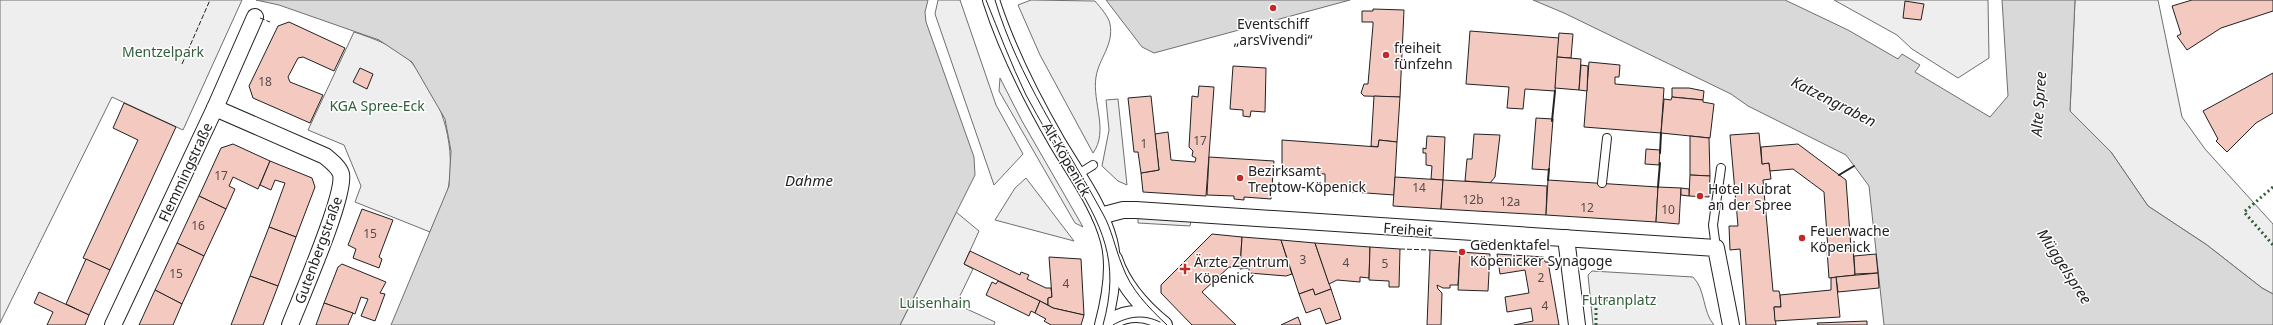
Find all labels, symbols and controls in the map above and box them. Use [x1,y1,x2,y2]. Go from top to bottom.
marker: Eventschiff „arsVivendi“ [1268,3,1278,13]
place label: Eventschiff „arsVivendi“ [1233,14,1313,49]
place label: freiheit fünfzehn [1394,38,1453,73]
park label: Mentzelpark [122,42,205,61]
marker: freiheit fünfzehn [1381,50,1391,60]
water label: Alte Spree [2026,70,2050,138]
water label: Katzengraben [1788,71,1880,131]
house number: 18 [258,73,272,90]
park label: KGA Spree-Eck [329,96,425,115]
street label: Flemmingstraße [154,119,216,225]
street label: Alt-Köpenick [1038,119,1096,200]
house number: 17 [1193,132,1207,149]
house number: 1 [1141,135,1147,152]
place label: Bezirksamt Treptow-Köpenick [1248,161,1366,196]
house number: 17 [214,167,228,184]
water label: Dahme [785,170,833,190]
marker: Bezirksamt Treptow-Köpenick [1235,173,1245,183]
house number: 14 [1412,179,1426,196]
place label: Hotel Kubrat an der Spree [1708,179,1792,214]
house number: 12b [1462,191,1484,208]
marker: Hotel Kubrat an der Spree [1695,191,1705,201]
house number: 12a [1500,193,1520,210]
street label: Gutenbergstraße [290,194,346,306]
house number: 12 [1580,199,1594,216]
house number: 10 [1661,201,1675,218]
house number: 16 [191,217,205,234]
street label: Freiheit [1383,218,1433,240]
place label: Feuerwache Köpenick [1810,221,1890,256]
house number: 15 [363,225,377,242]
water label: Müggelspree [2033,225,2097,308]
marker: Feuerwache Köpenick [1797,233,1807,243]
place label: Gedenktafel Köpenicker Synagoge [1470,235,1612,270]
marker: Gedenktafel Köpenicker Synagoge [1457,247,1467,257]
house number: 3 [1300,251,1307,268]
place label: Ärzte Zentrum Köpenick [1194,252,1289,287]
house number: 4 [1343,254,1350,271]
house number: 5 [1382,255,1389,272]
marker: Ärzte Zentrum Köpenick [1179,263,1191,275]
house number: 15 [169,265,183,282]
house number: 2 [1538,269,1545,286]
house number: 4 [1063,275,1070,292]
park label: Futranplatz [1582,290,1657,309]
park label: Luisenhain [899,293,971,312]
house number: 4 [1542,297,1549,314]

